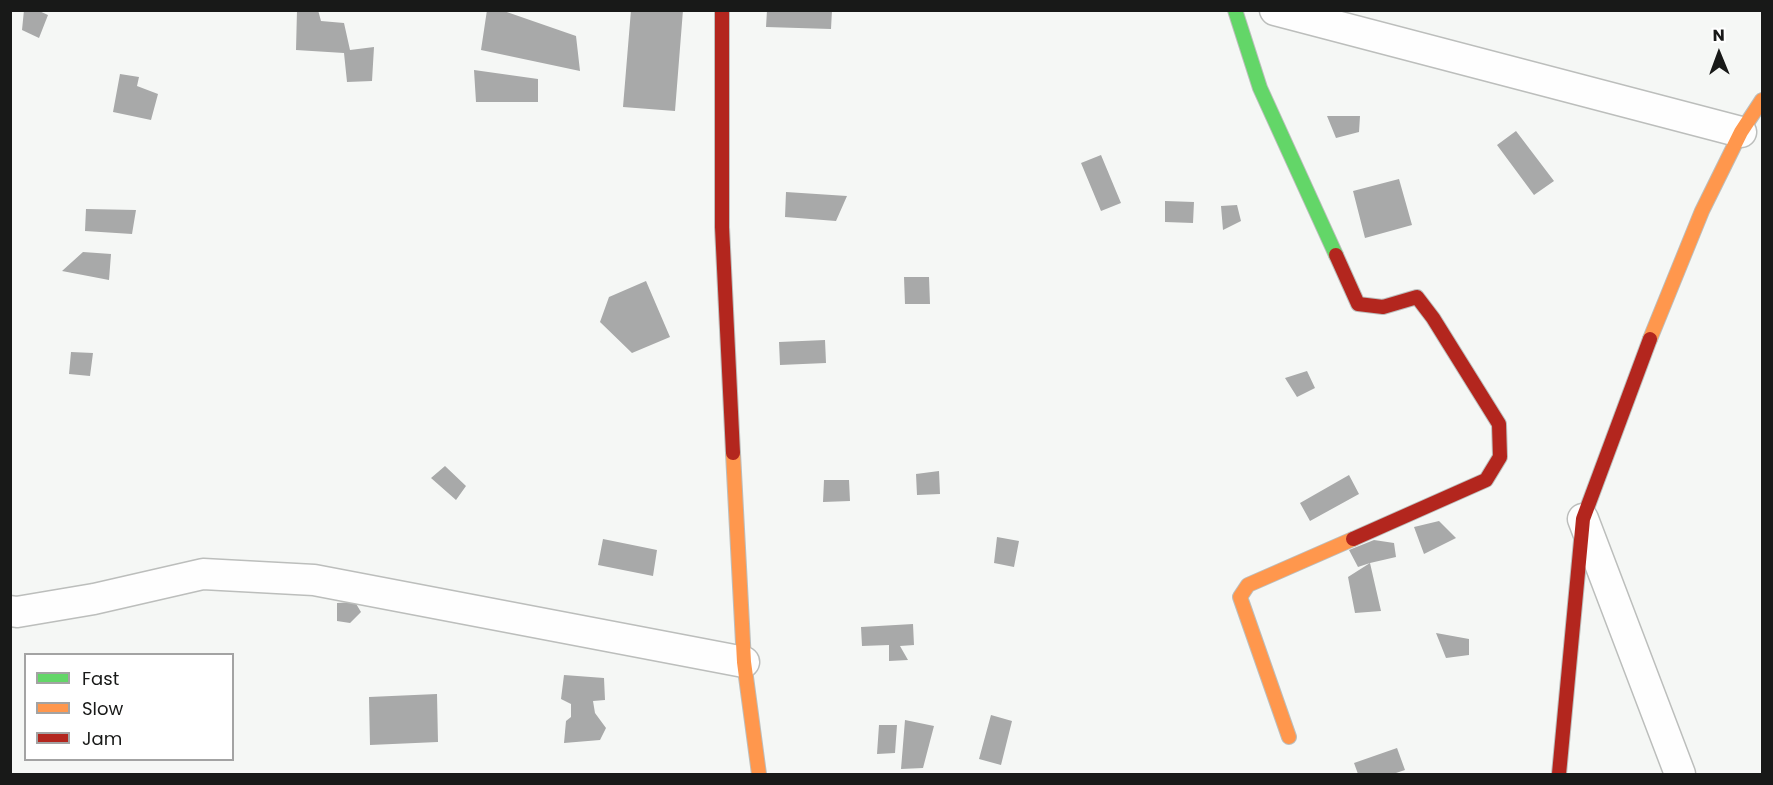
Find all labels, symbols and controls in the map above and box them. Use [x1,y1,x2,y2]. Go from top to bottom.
north arrow [1689,24,1749,84]
text: N [1712,24,1725,47]
legend [24,653,234,761]
text: Fast [82,666,119,691]
text: Slow [82,696,123,721]
text: Jam [82,726,122,751]

